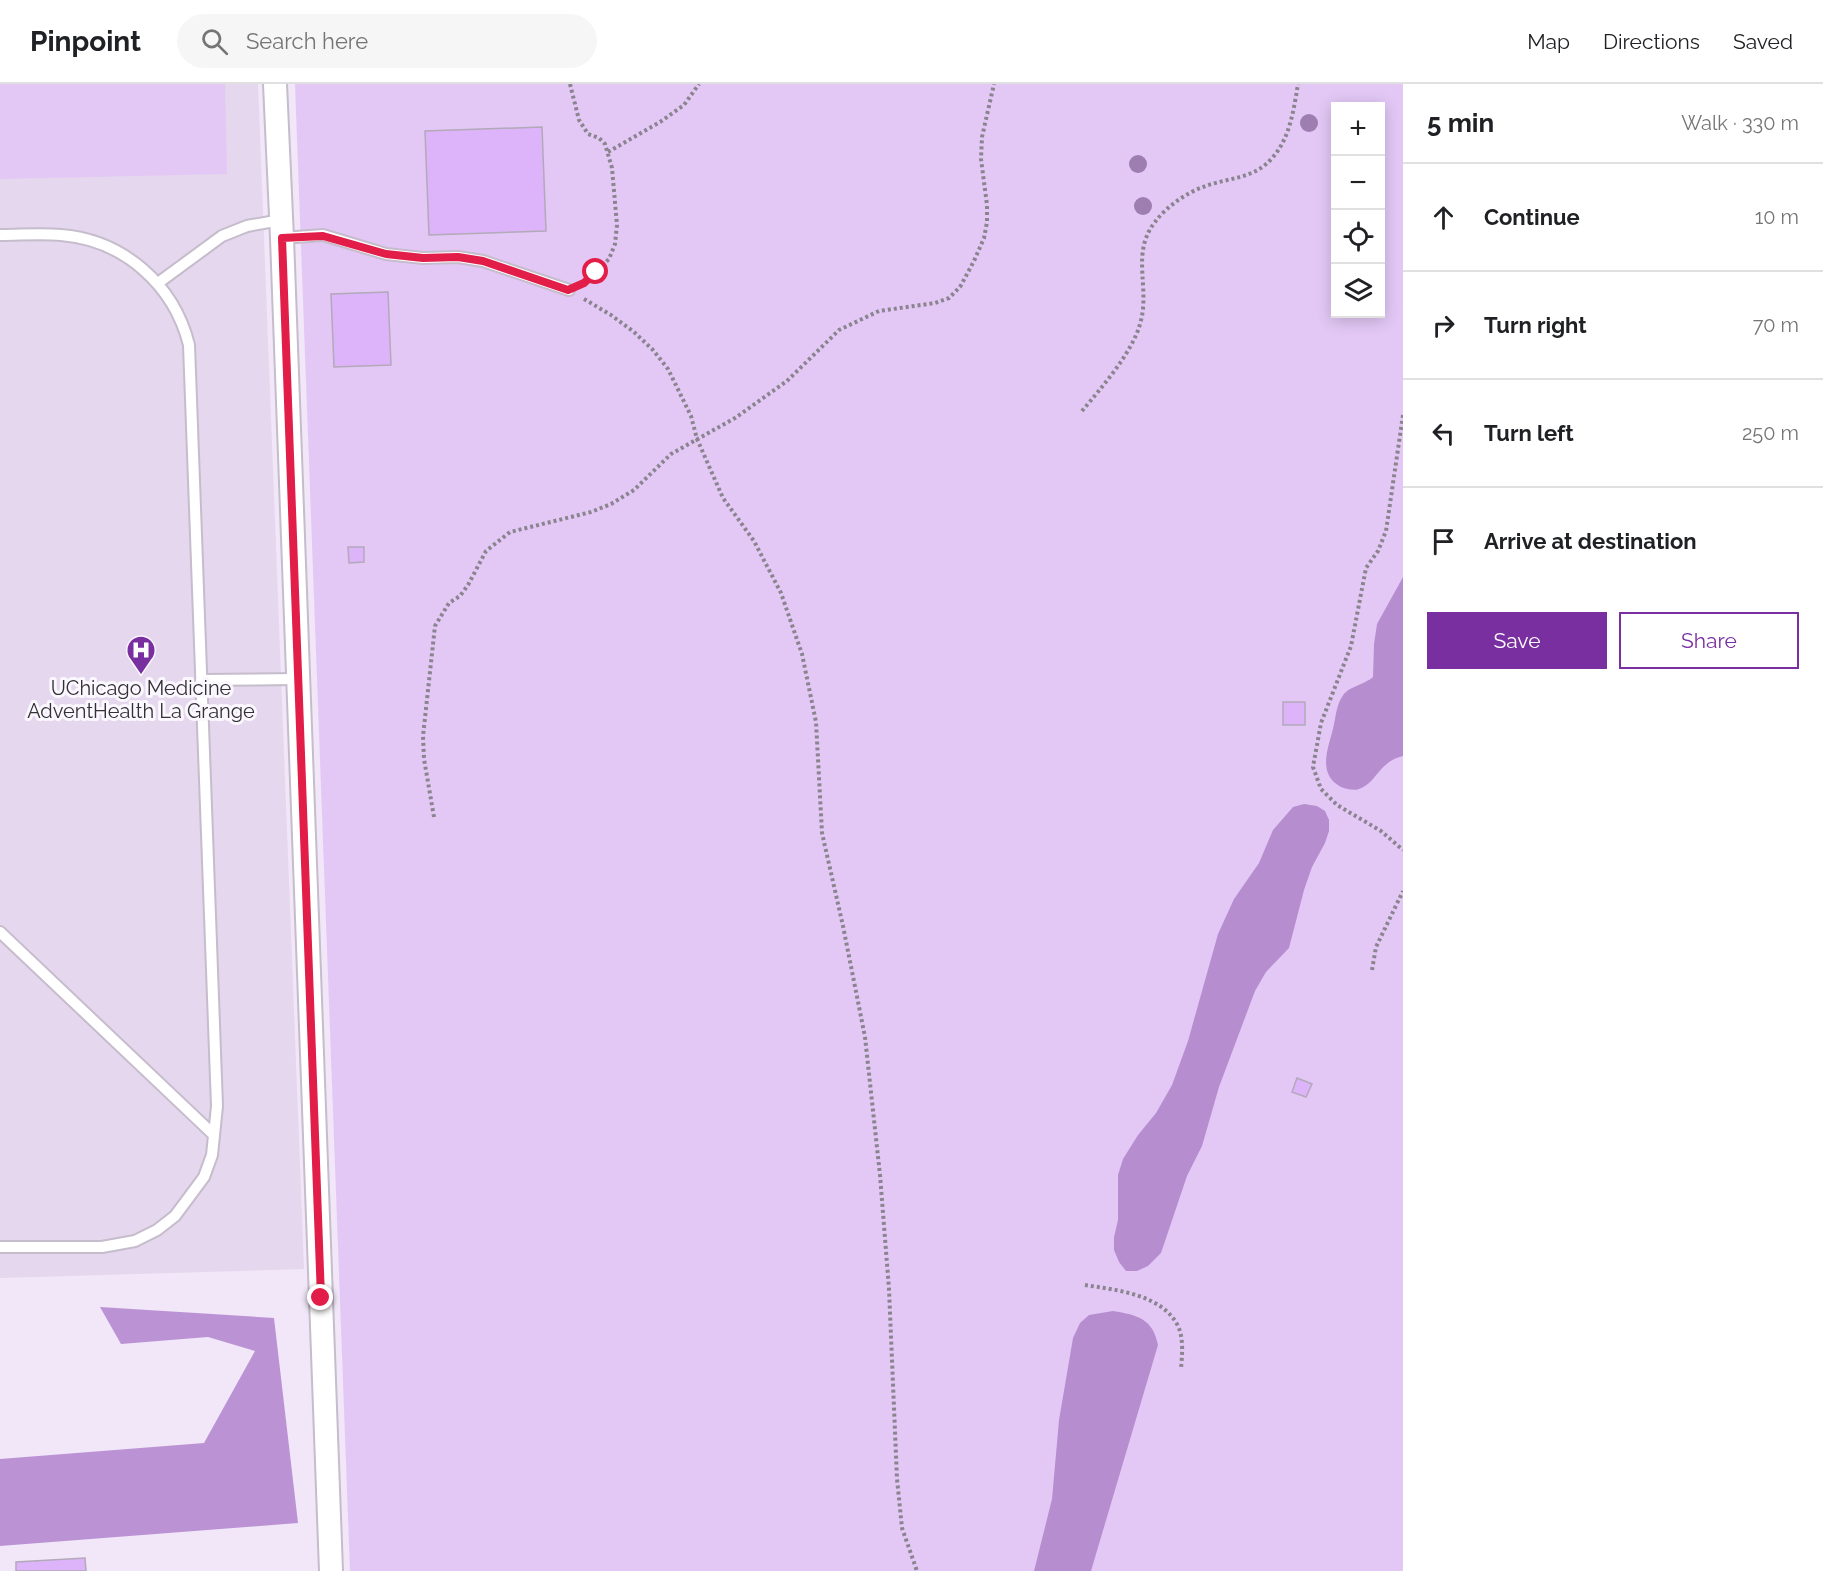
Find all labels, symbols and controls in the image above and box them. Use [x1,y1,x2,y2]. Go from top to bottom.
search box [177,14,597,68]
text: Pinpoint [30,25,141,58]
icon: search [198,25,231,58]
text: Search here [246,28,368,54]
text: Map [1527,29,1570,54]
text: Directions [1603,29,1700,54]
text: Saved [1733,29,1793,54]
map controls [1331,102,1385,318]
button: + [1331,102,1385,156]
text: 5 min [1427,108,1494,138]
text: Walk · 330 m [1681,111,1799,135]
button: − [1331,156,1385,210]
icon: ahead [1427,201,1460,234]
text: Continue [1484,204,1580,230]
text: 10 m [1755,205,1799,229]
button: locate [1331,210,1385,264]
route start [582,258,608,284]
button: layers [1331,264,1385,318]
icon: right [1427,309,1460,342]
text: Turn right [1484,312,1587,338]
text: 70 m [1753,313,1799,337]
icon: left [1427,417,1460,450]
text: Turn left [1484,420,1574,446]
text: 250 m [1742,421,1799,445]
icon: arrive [1427,525,1460,558]
text: Arrive at destination [1484,528,1697,554]
button: Save [1427,612,1607,669]
button: Share [1619,612,1799,669]
hospital icon: UChicago Medicine AdventHealth La Grange [125,634,157,676]
place label: UChicago Medicine AdventHealth La Grange [27,676,255,723]
route end [307,1284,333,1310]

